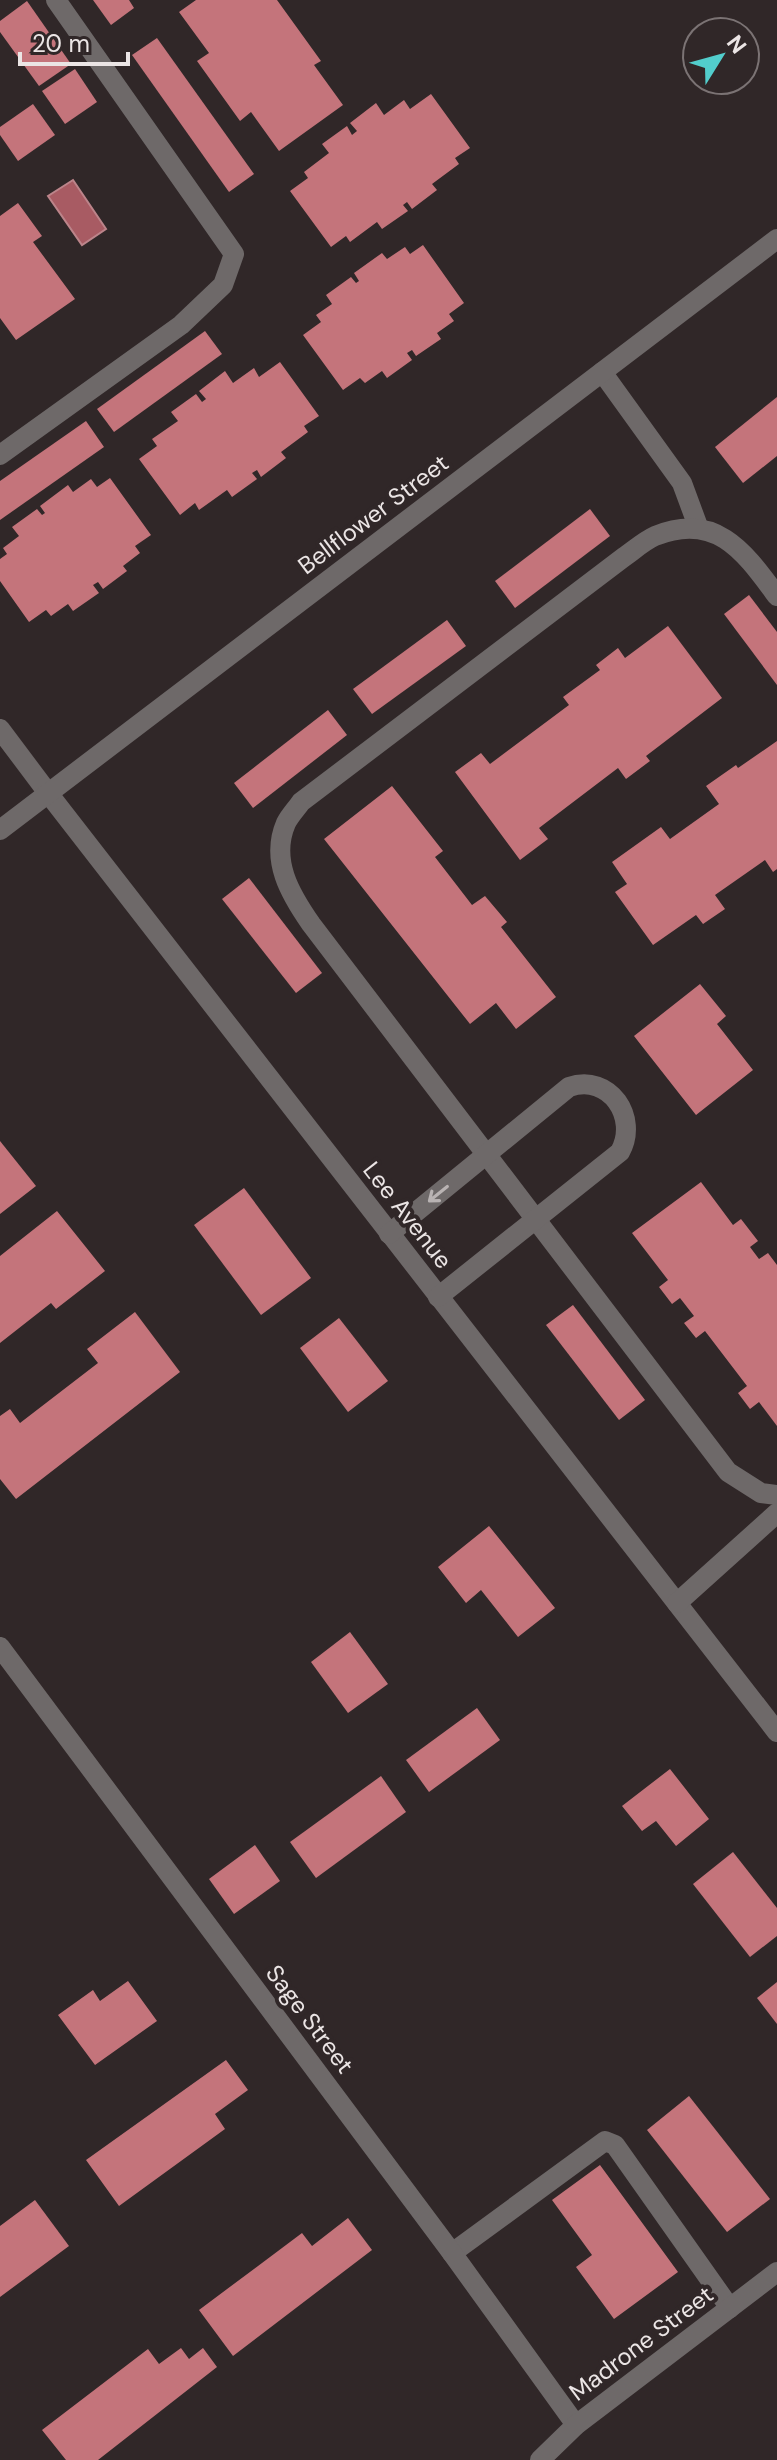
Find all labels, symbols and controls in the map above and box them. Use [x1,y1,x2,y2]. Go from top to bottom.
scale bar [20,16,128,66]
north arrow [681,16,761,96]
text: 20 m [32,28,90,59]
text: N [720,29,753,59]
street label: Bellflower Street [291,447,455,581]
street label: Lee Avenue [357,1155,459,1275]
one-way arrow [428,1185,449,1203]
street label: Sage Street [259,1959,361,2079]
street label: Madrone Street [563,2279,719,2407]

